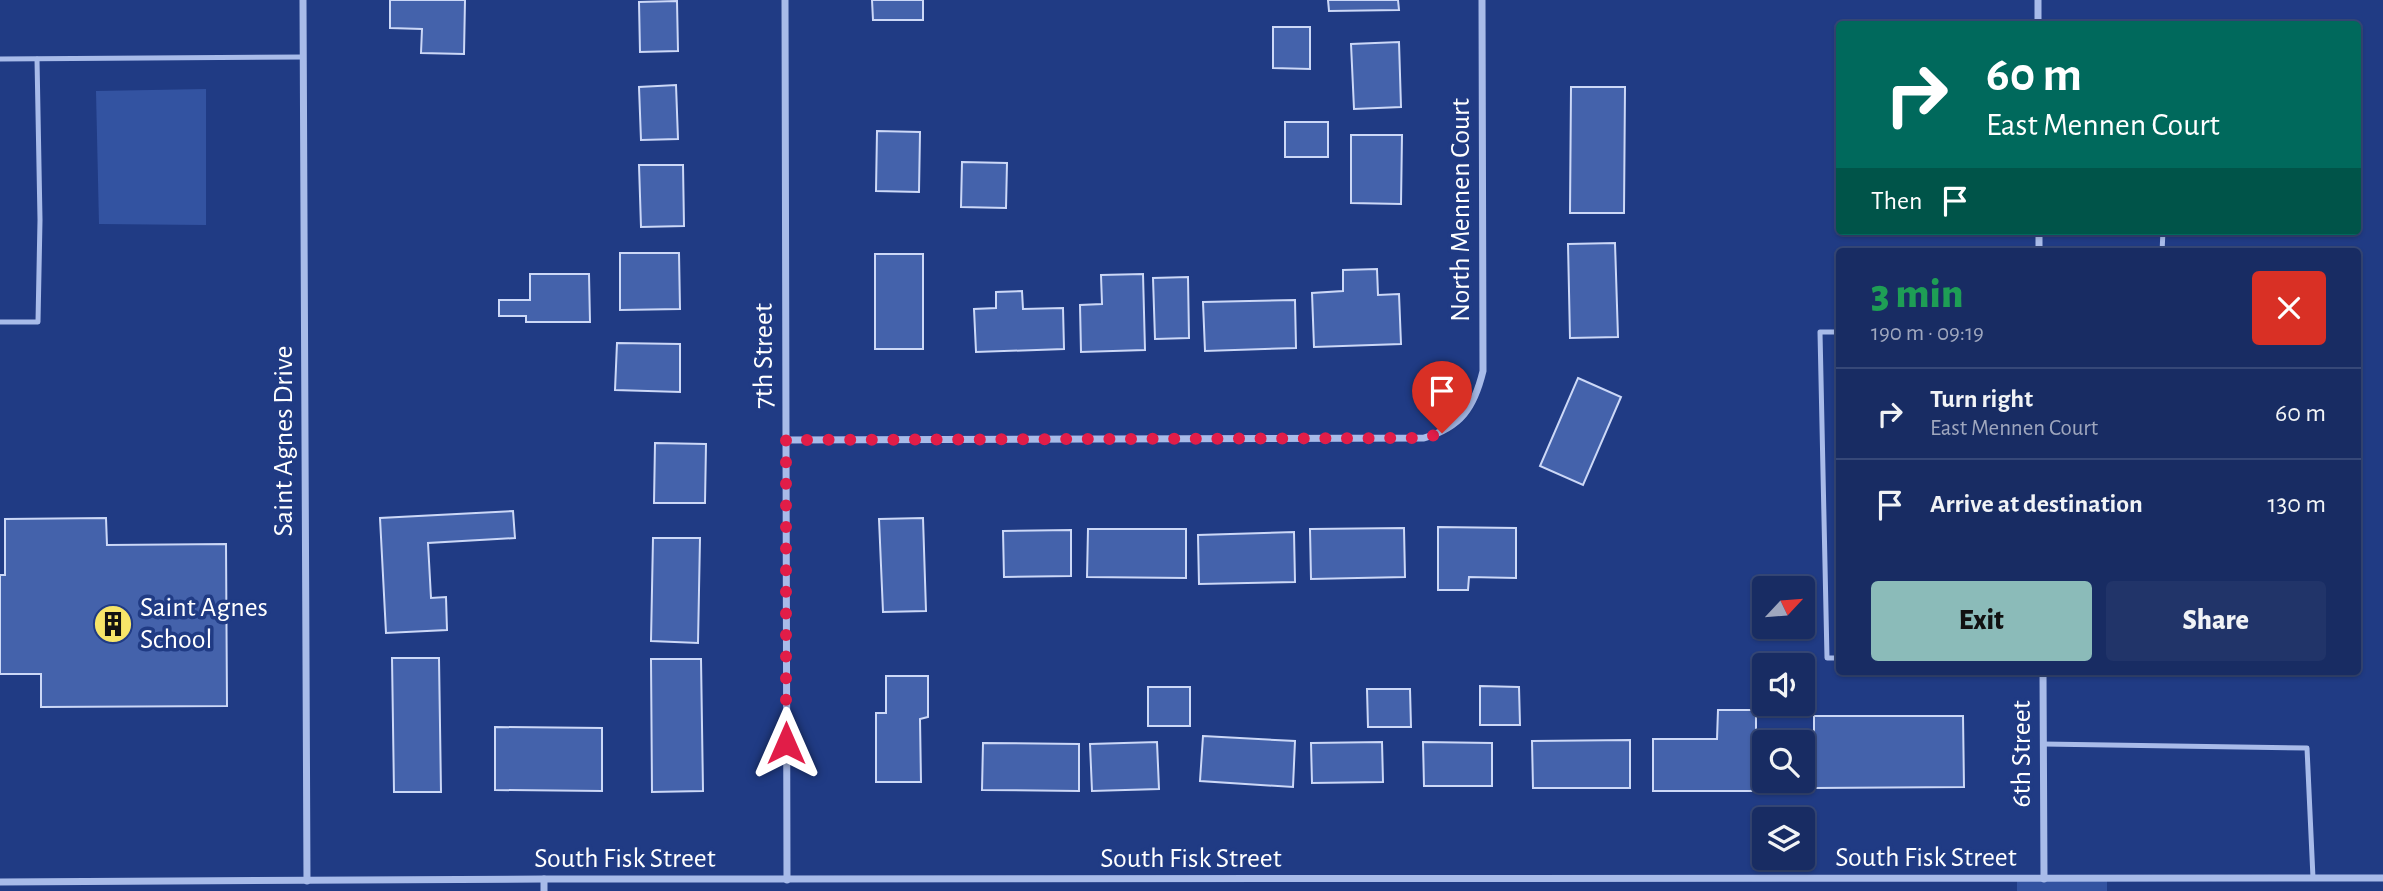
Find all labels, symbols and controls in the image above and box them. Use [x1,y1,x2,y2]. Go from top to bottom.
icon: right [1871,49,1962,140]
text: 60 m [1986,51,2082,100]
street label: North Mennen Court [1447,98,1475,322]
text: East Mennen Court [1986,109,2220,141]
icon: arrive [1936,182,1974,220]
text: Then [1871,188,1922,214]
button: close [2252,271,2326,345]
text: 3 min [1871,273,1963,315]
street label: 7th Street [750,303,778,409]
text: 190 m · 09:19 [1871,322,1984,345]
street label: Saint Agnes Drive [270,346,298,536]
pin [1412,361,1472,433]
icon: arrive [1423,372,1461,410]
text: Turn right [1930,386,2033,412]
icon: right [1871,395,1909,433]
text: 60 m [2275,400,2326,426]
text: East Mennen Court [1930,417,2098,440]
icon: arrive [1871,486,1909,524]
text: Arrive at destination [1930,491,2143,517]
text: 130 m [2268,491,2326,517]
north arrow [1752,576,1815,639]
map controls [1752,576,1815,870]
button: Exit [1871,581,2092,661]
button: Share [2106,581,2326,661]
place label: Saint Agnes School [140,594,268,654]
building icon: Saint Agnes School [92,603,134,645]
button: sound [1752,653,1815,716]
street label: 6th Street [2008,700,2036,808]
position arrow [749,706,823,780]
button: search [1752,730,1815,793]
button: layers [1752,807,1815,870]
street label: South Fisk Street [1835,844,2017,872]
street label: South Fisk Street [534,845,716,873]
street label: South Fisk Street [1100,845,1282,873]

